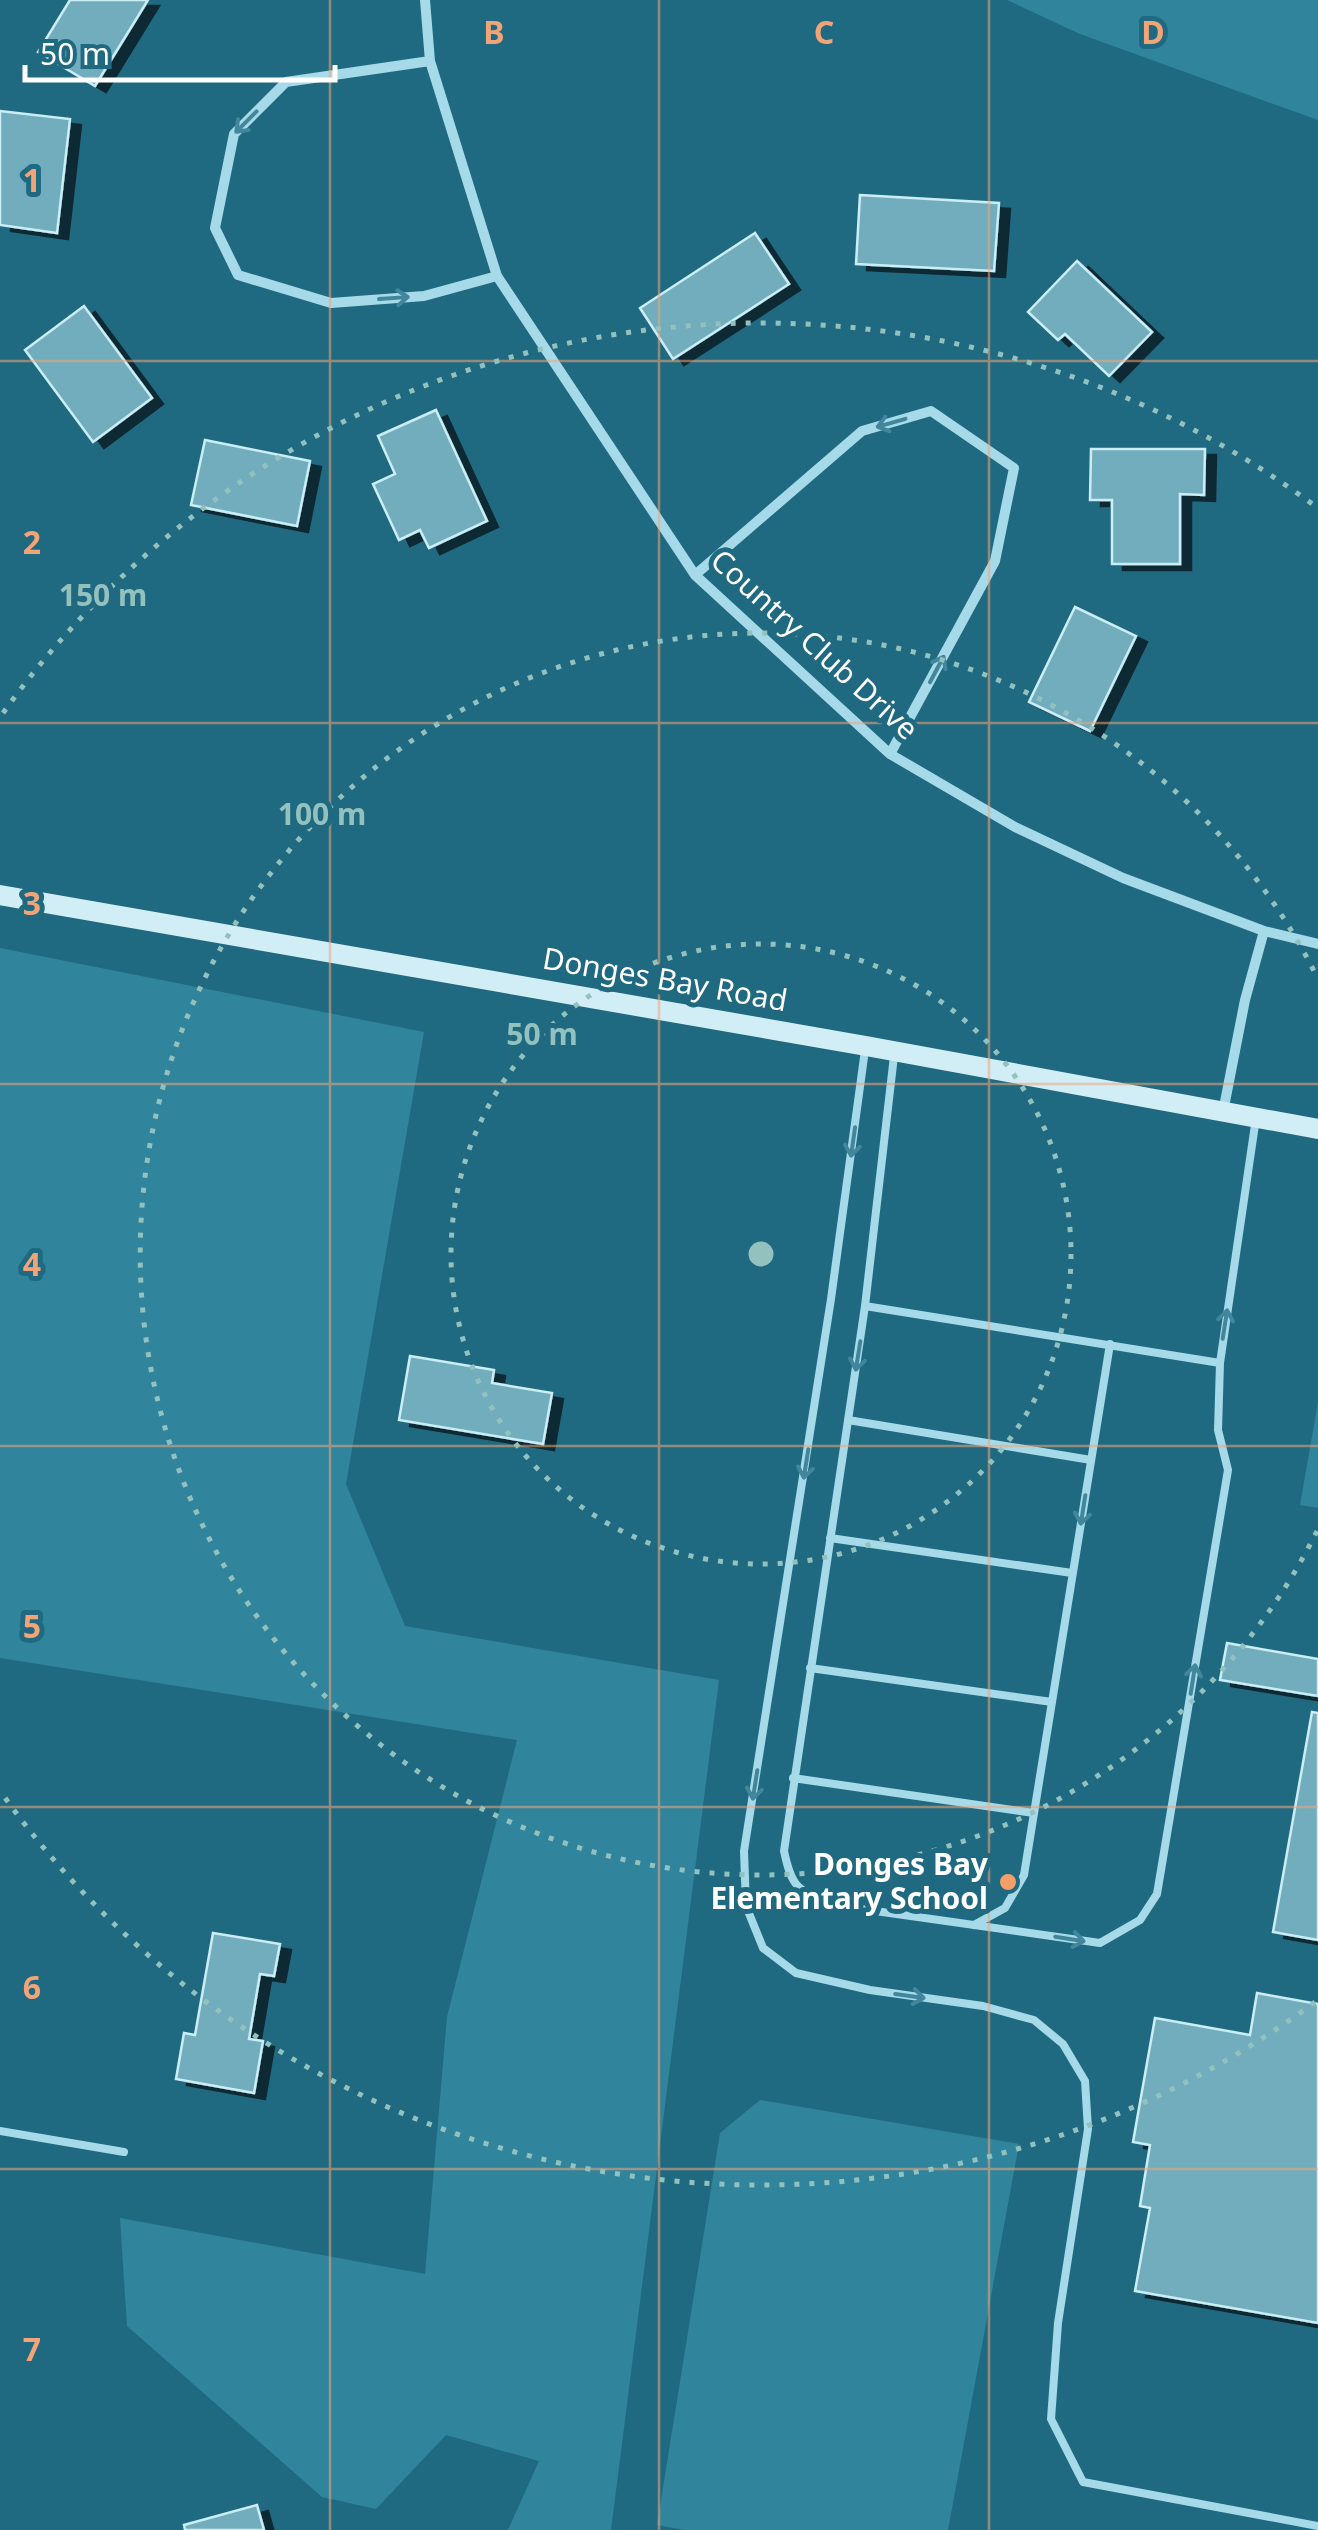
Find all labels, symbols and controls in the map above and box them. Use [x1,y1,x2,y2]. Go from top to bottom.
text: B [483,10,505,53]
text: C [814,10,834,53]
text: D [1141,10,1165,53]
scale bar [25,20,335,82]
text: 50 m [40,33,110,74]
one-way arrow [234,110,258,134]
text: 1 [23,158,41,201]
one-way arrow [377,288,410,307]
one-way arrow [876,414,907,433]
text: 2 [23,520,41,563]
street label: Country Club Drive [702,540,928,748]
text: 150 m [59,574,147,615]
one-way arrow [928,654,947,684]
text: 100 m [278,793,366,834]
text: 3 [23,881,41,924]
street label: Donges Bay Road [540,937,791,1020]
text: 50 m [506,1013,578,1054]
one-way arrow [843,1126,861,1158]
centre of rings [743,1236,779,1272]
text: 4 [23,1242,41,1285]
one-way arrow [1217,1308,1235,1341]
one-way arrow [848,1340,866,1372]
one-way arrow [796,1447,814,1480]
one-way arrow [1073,1493,1091,1525]
text: 5 [23,1604,41,1647]
one-way arrow [1184,1664,1203,1696]
one-way arrow [745,1768,764,1801]
place label: Donges Bay Elementary School [710,1843,989,1918]
marker: Donges Bay Elementary School [997,1871,1019,1893]
one-way arrow [1054,1930,1086,1948]
text: 6 [23,1965,41,2008]
one-way arrow [894,1987,926,2005]
text: 7 [23,2327,41,2370]

